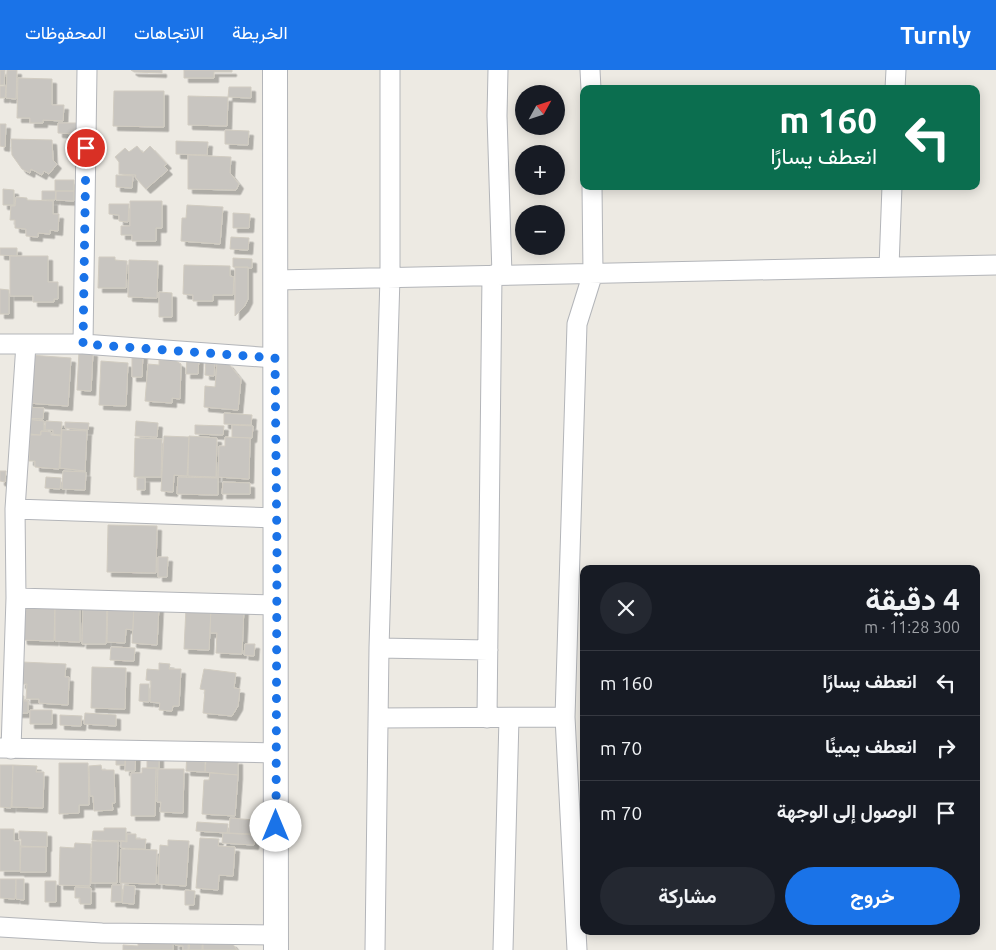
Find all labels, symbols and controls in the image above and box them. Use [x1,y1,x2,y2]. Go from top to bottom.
text: المحفوظات [25,22,106,42]
text: الاتجاهات [134,22,204,42]
text: الخريطة [232,22,288,42]
text: Turnly [900,22,971,49]
north arrow [515,85,565,135]
map controls [515,85,565,255]
text: 160 m [779,100,877,140]
icon: left [895,105,960,170]
pin [65,127,107,169]
icon: arrive [72,134,100,162]
text: انعطف يسارًا [770,143,877,168]
button: + [515,145,565,195]
button: − [515,205,565,255]
button: close [600,582,652,634]
text: 4 دقيقة [865,582,960,616]
text: 300 m · 11:28 [864,618,960,636]
icon: left [932,669,960,697]
text: انعطف يسارًا [823,670,917,692]
text: 160 m [600,672,653,694]
icon: right [932,734,960,762]
text: انعطف يمينًا [825,735,917,757]
text: 70 m [600,737,642,759]
position arrow [249,799,301,851]
icon: arrive [932,799,960,827]
text: الوصول إلى الوجهة [777,800,917,822]
text: 70 m [600,802,642,824]
button: مشاركة [600,867,775,925]
button: خروج [785,867,960,925]

